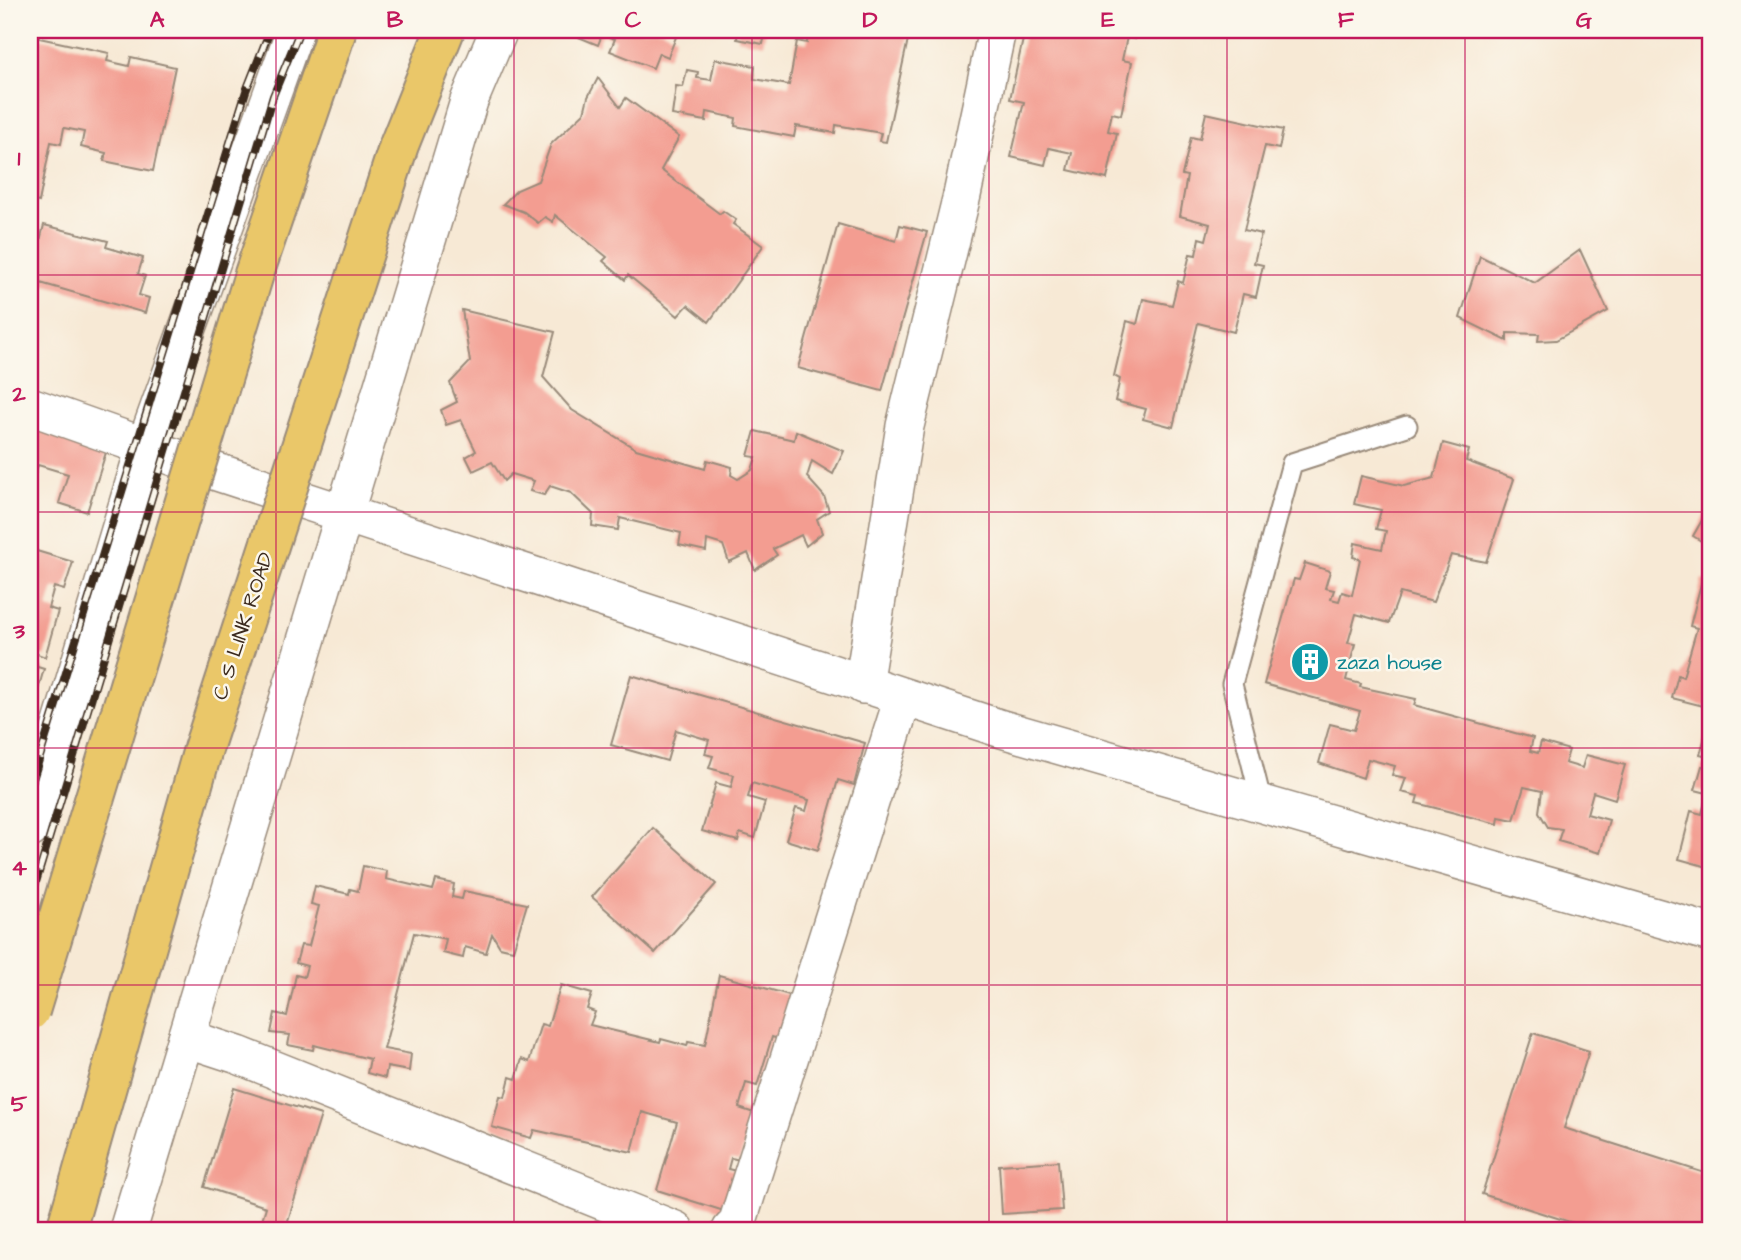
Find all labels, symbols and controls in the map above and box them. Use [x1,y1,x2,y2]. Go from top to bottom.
text: A [150,4,165,36]
text: B [387,4,404,36]
text: C [625,4,642,36]
text: D [863,4,878,36]
text: E [1101,4,1115,36]
text: F [1338,4,1355,36]
text: G [1576,4,1592,36]
text: 1 [18,142,21,174]
text: 2 [11,378,26,410]
street label: C S LINK ROAD [206,548,281,703]
text: 3 [12,615,25,647]
building icon: zaza house [1289,641,1331,683]
place label: zaza house [1337,648,1442,677]
text: 4 [11,852,27,884]
text: 5 [11,1088,28,1120]

